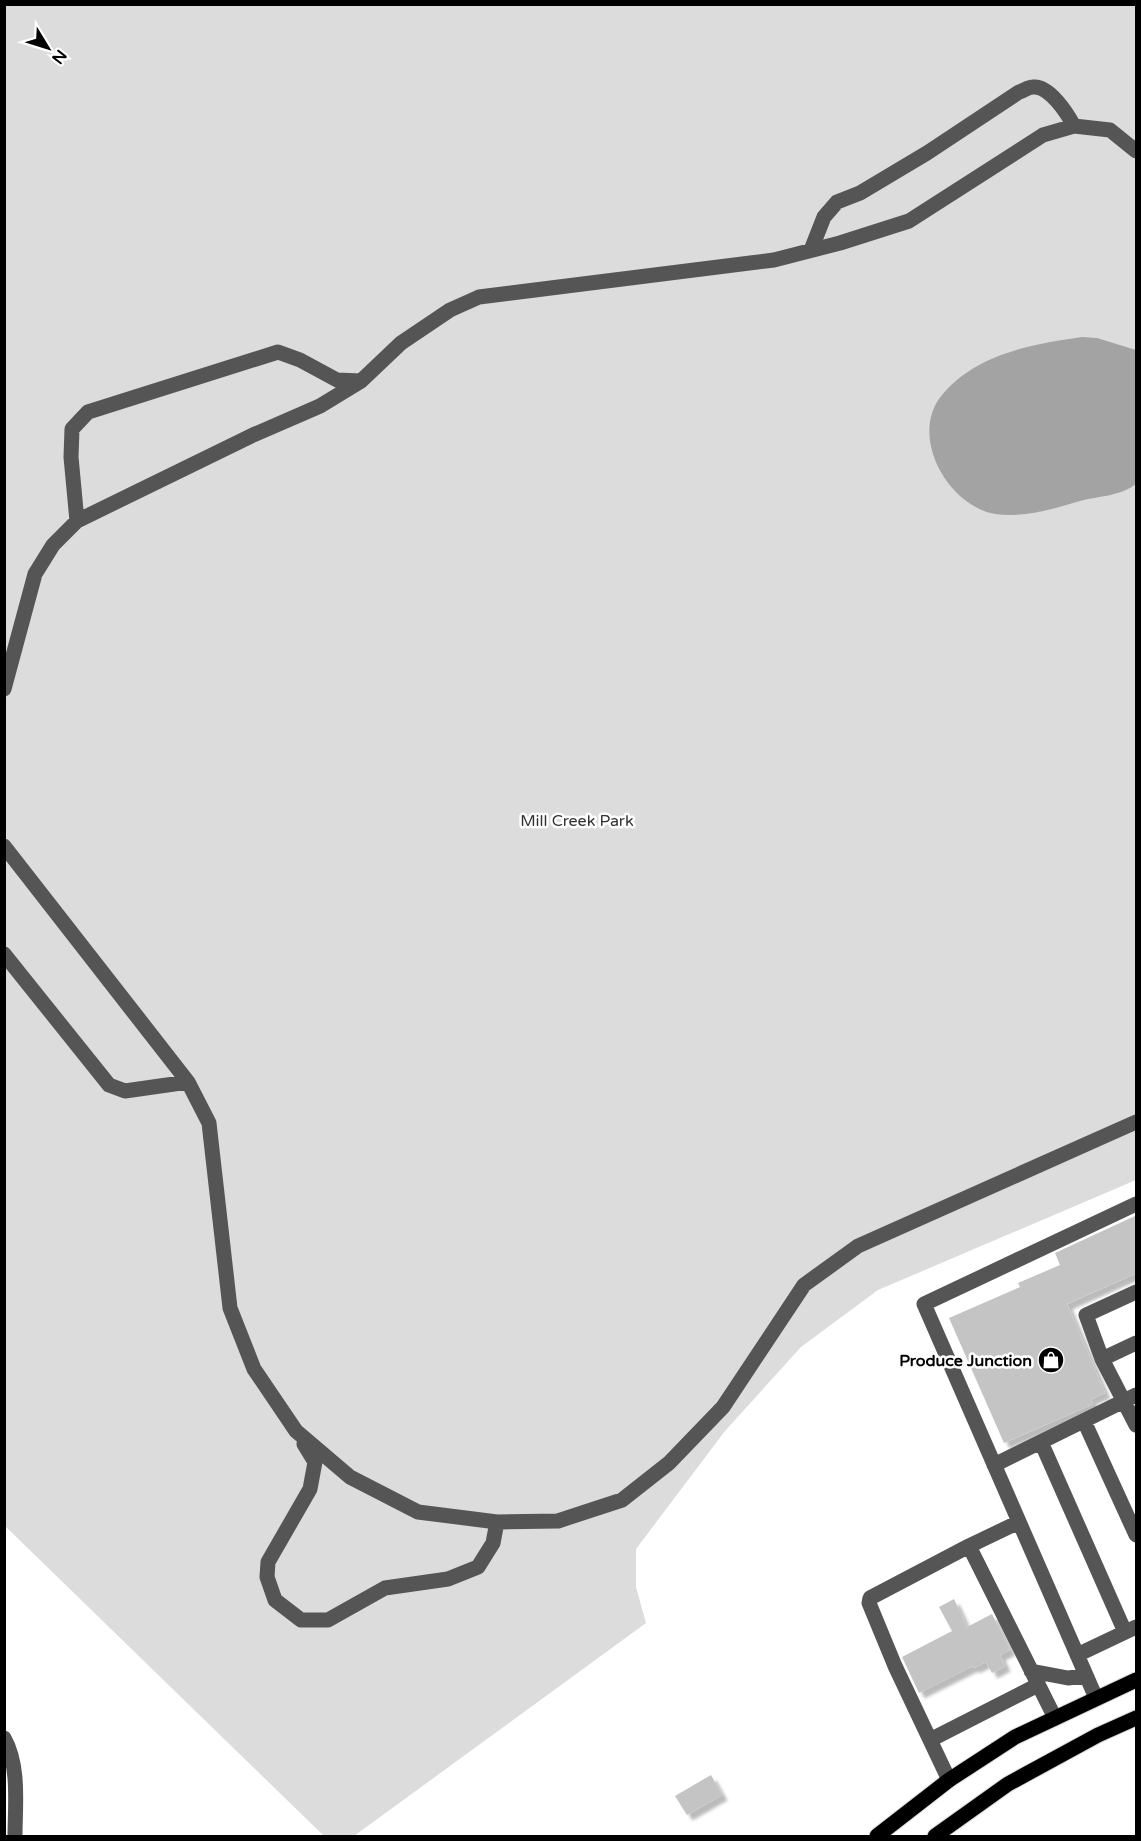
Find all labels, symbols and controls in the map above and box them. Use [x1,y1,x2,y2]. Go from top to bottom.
north arrow [18,18,78,78]
text: N [47,45,71,68]
park label: Mill Creek Park [520,811,634,831]
shop icon: Produce Junction [1036,1345,1066,1375]
place label: Produce Junction [899,1351,1032,1371]

